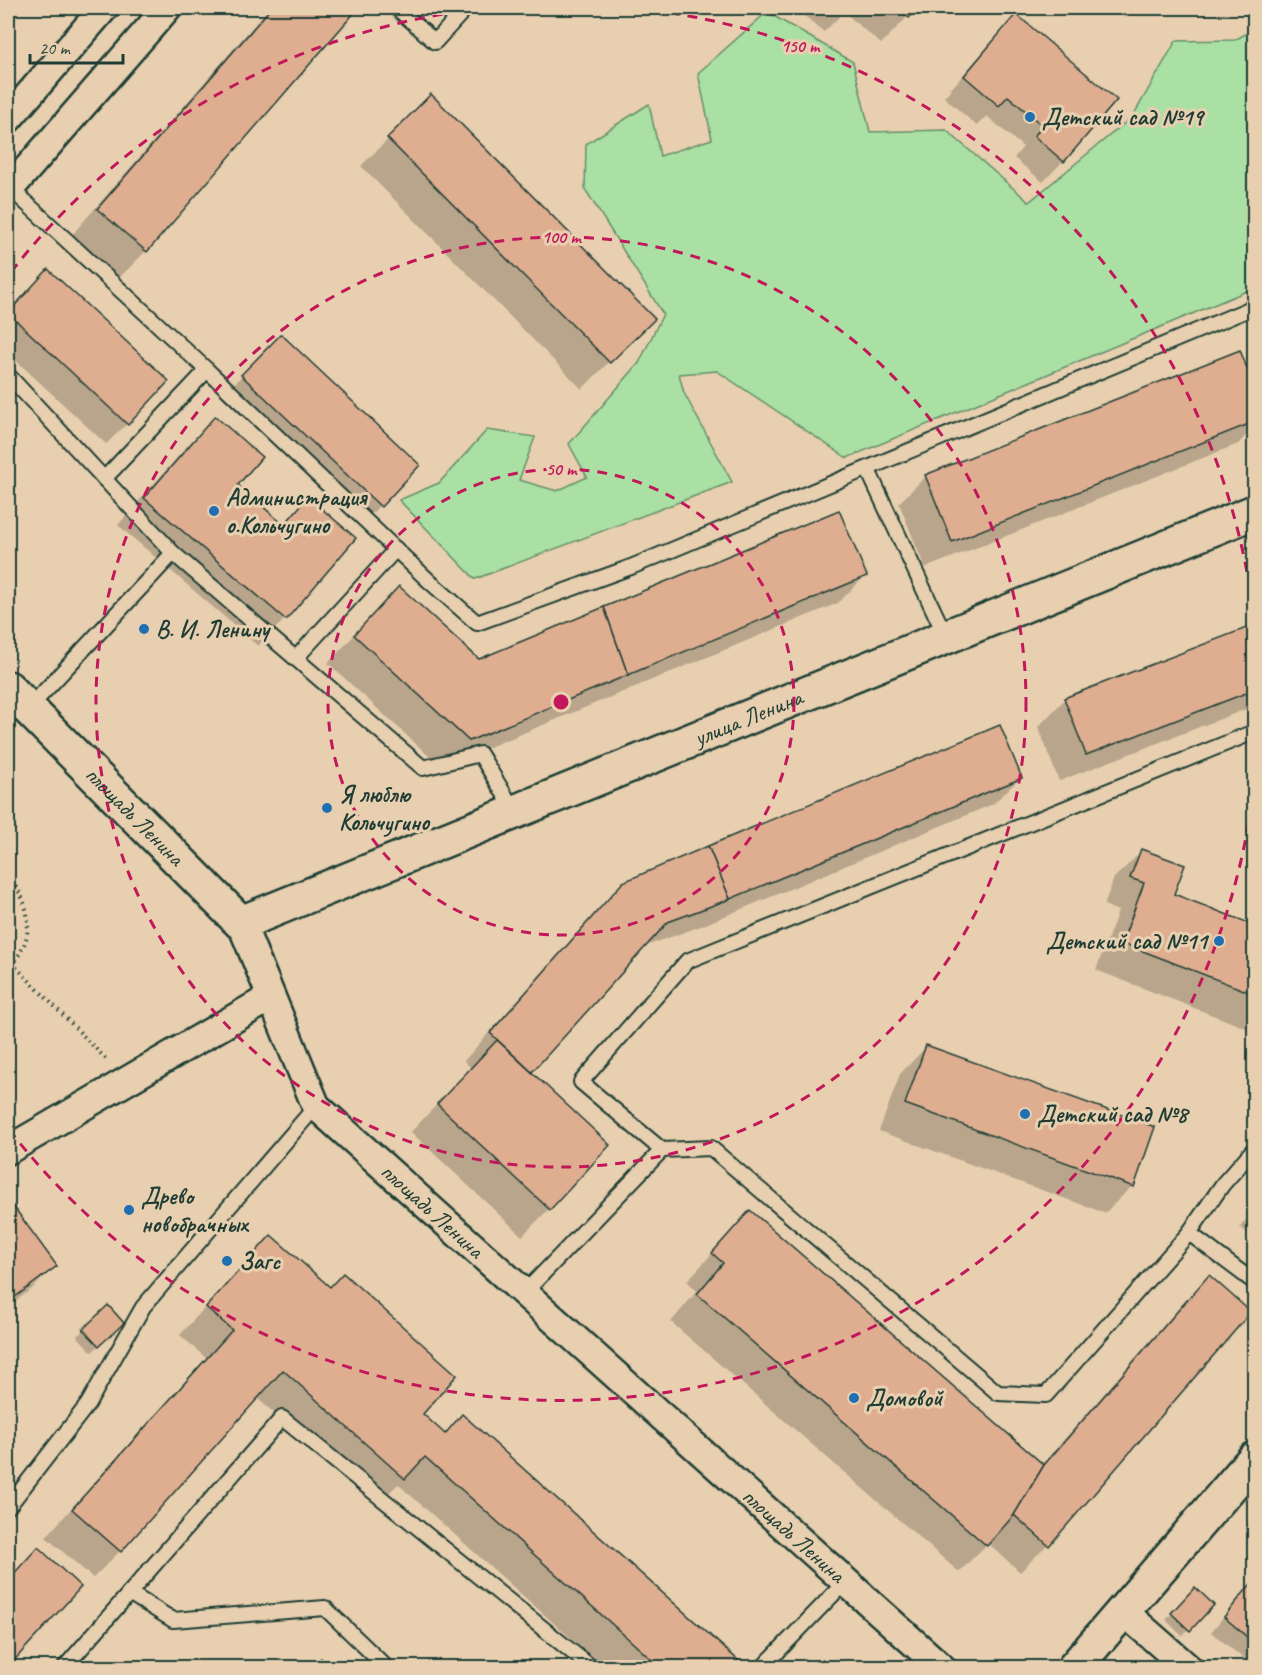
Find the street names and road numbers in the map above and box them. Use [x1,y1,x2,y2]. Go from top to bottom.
street label: улица Ленина [688,681,808,753]
street label: площадь Ленина [79,759,192,873]
street label: площадь Ленина [374,1156,491,1265]
street label: площадь Ленина [736,1481,853,1590]

